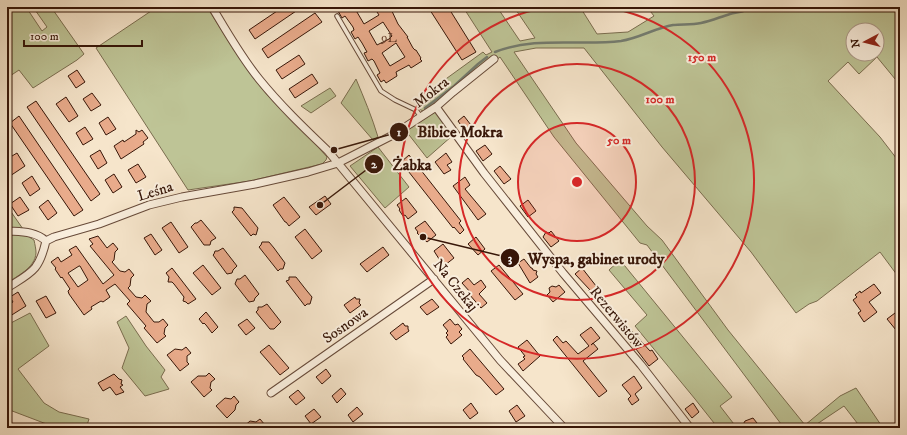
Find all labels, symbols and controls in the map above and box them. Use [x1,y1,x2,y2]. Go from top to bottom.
scale bar [24,22,142,48]
north arrow [845,22,885,62]
text: 100 m [30,29,59,44]
house number: 9L [380,30,398,46]
text: N [849,38,864,48]
text: 150 m [688,50,716,65]
street label: Mokra [410,72,453,112]
text: 100 m [646,92,674,107]
callout: Bibice Mokra [389,118,511,146]
text: Bibice Mokra [417,122,504,142]
text: 1 [397,125,402,140]
text: 50 m [606,133,631,148]
callout: Żabka [364,150,439,178]
text: Żabka [392,155,433,175]
text: 2 [371,157,378,172]
centre of rings [570,175,584,189]
street label: Leśna [135,177,176,206]
callout: Wyspa, gabinet urody [500,244,672,272]
text: Wyspa, gabinet urody [527,249,665,269]
text: 3 [508,251,513,266]
street label: Na Czekaj [429,255,482,315]
street label: Rezerwistów [585,283,648,352]
street label: Sosnowa [319,303,372,348]

